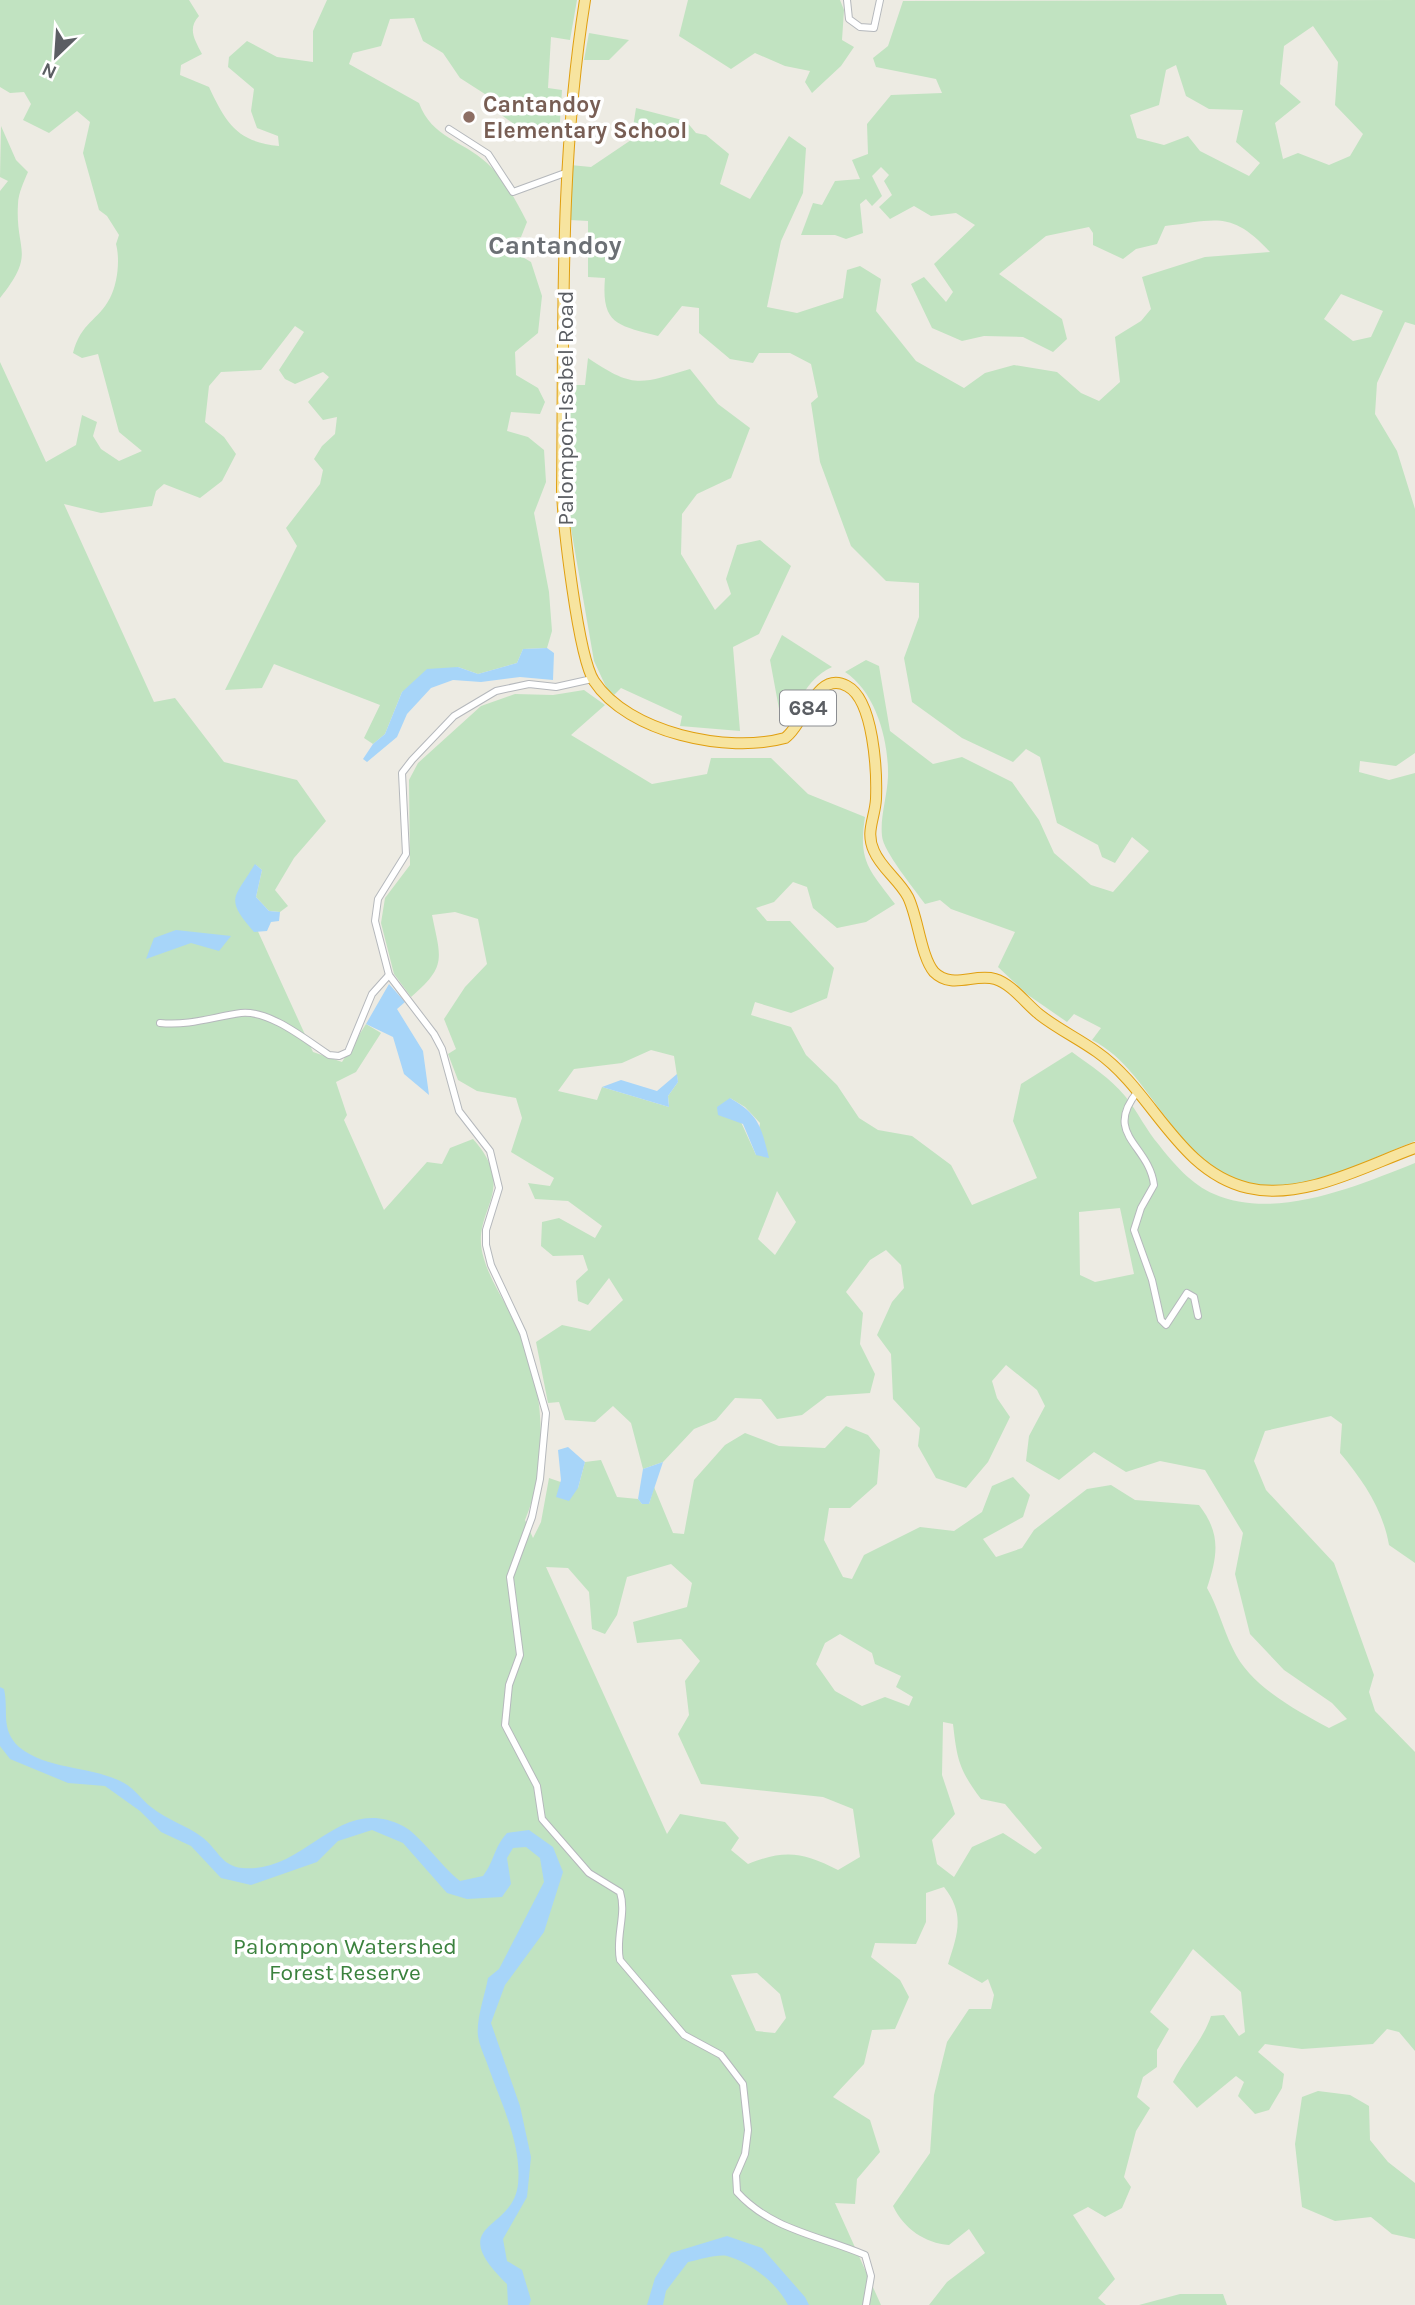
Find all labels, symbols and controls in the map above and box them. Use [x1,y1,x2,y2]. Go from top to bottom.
north arrow [21,21,91,91]
text: N [38,58,60,83]
place label: Cantandoy Elementary School [483,91,687,144]
marker: Cantandoy Elementary School [461,109,477,125]
district label: Cantandoy [488,230,622,261]
street label: Palompon-Isabel Road [552,290,579,526]
road number: 684 [780,690,836,726]
park label: Palompon Watershed Forest Reserve [233,1933,457,1986]

